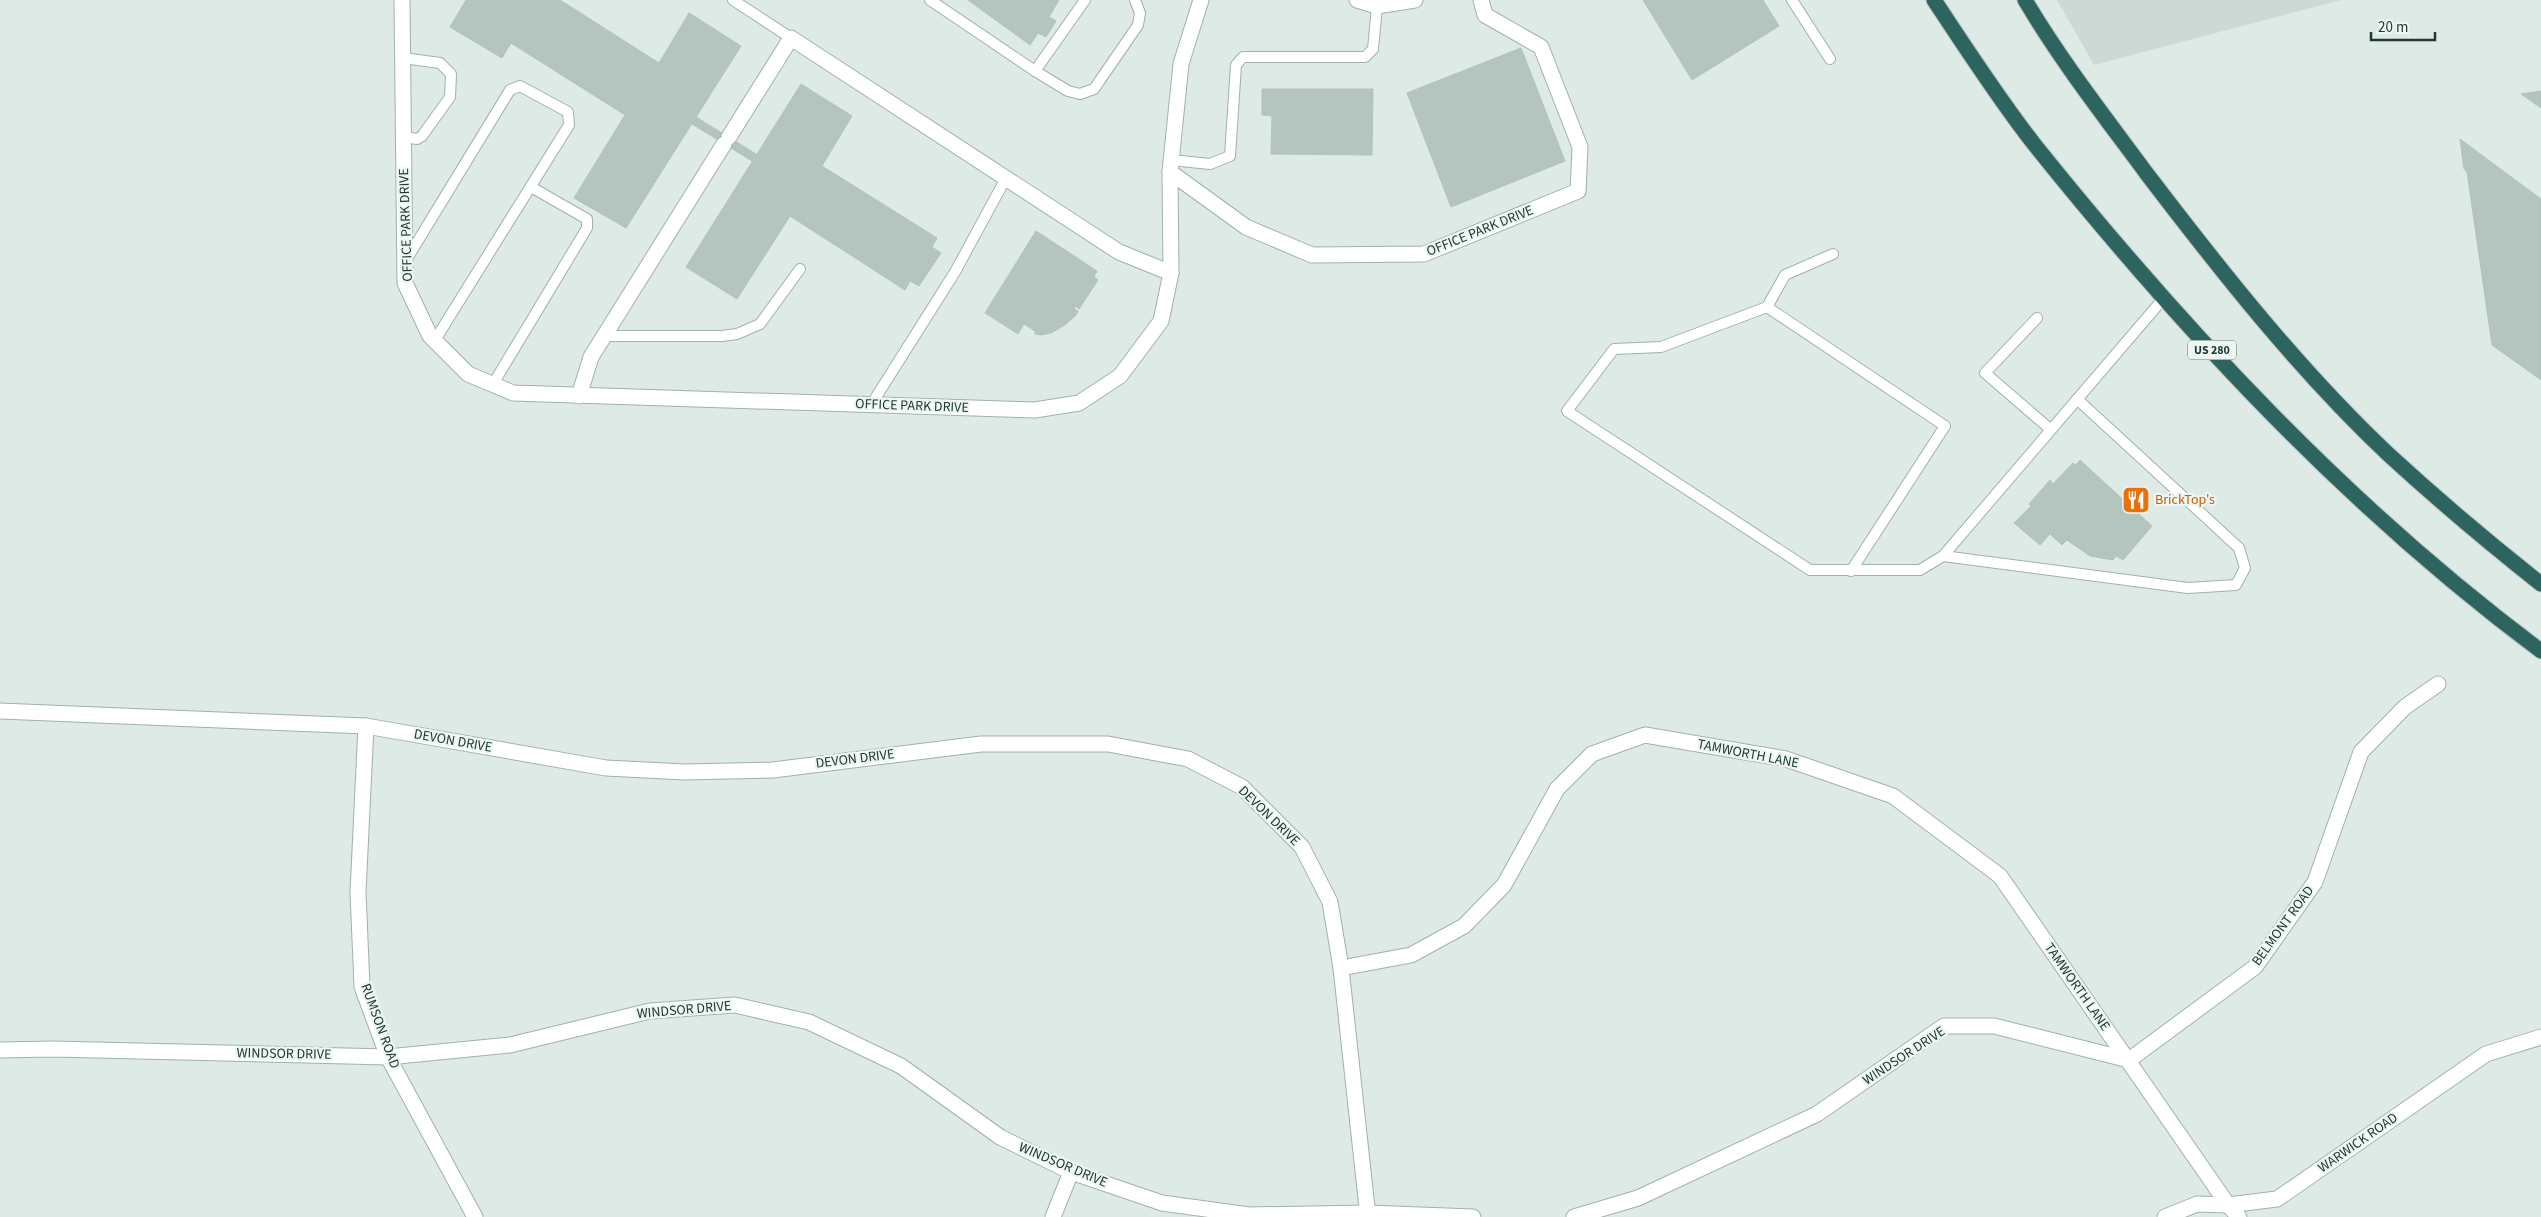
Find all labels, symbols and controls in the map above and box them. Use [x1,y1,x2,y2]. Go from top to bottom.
scale bar [2371,10,2435,42]
text: 20 m [2378,17,2408,38]
street label: OFFICE PARK DRIVE [394,168,418,282]
street label: OFFICE PARK DRIVE [1424,200,1536,262]
road number: US 280 [2188,340,2236,360]
street label: OFFICE PARK DRIVE [855,394,969,418]
restaurant icon: BrickTop's [2121,485,2151,515]
place label: BrickTop's [2155,490,2215,510]
street label: DEVON DRIVE [412,724,494,758]
street label: TAMWORTH LANE [1696,734,1800,774]
street label: DEVON DRIVE [815,744,895,774]
street label: DEVON DRIVE [1234,781,1304,851]
street label: BELMONT ROAD [2247,882,2319,970]
street label: TAMWORTH LANE [2039,939,2115,1035]
street label: RUMSON ROAD [355,981,405,1071]
street label: WINDSOR DRIVE [636,996,732,1024]
street label: WINDSOR DRIVE [1859,1022,1949,1090]
street label: WINDSOR DRIVE [236,1043,332,1065]
street label: WARWICK ROAD [2314,1108,2402,1178]
street label: WINDSOR DRIVE [1015,1137,1111,1193]

